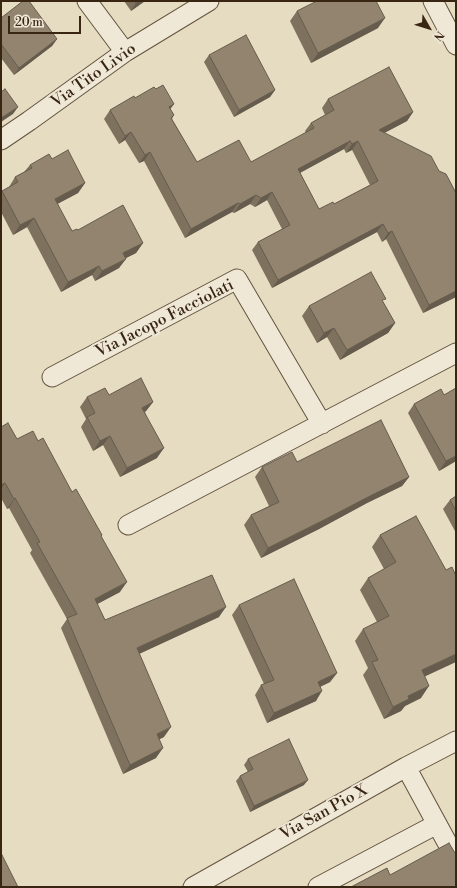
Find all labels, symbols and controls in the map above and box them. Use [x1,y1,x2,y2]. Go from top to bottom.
scale bar [10,8,83,34]
north arrow [409,8,449,48]
text: 20 m [15,15,43,30]
text: N [430,28,447,43]
street label: Via Tito Livio [48,40,140,112]
street label: Via Jacopo Facciolati [93,276,237,362]
street label: Via San Pio X [277,781,371,845]

